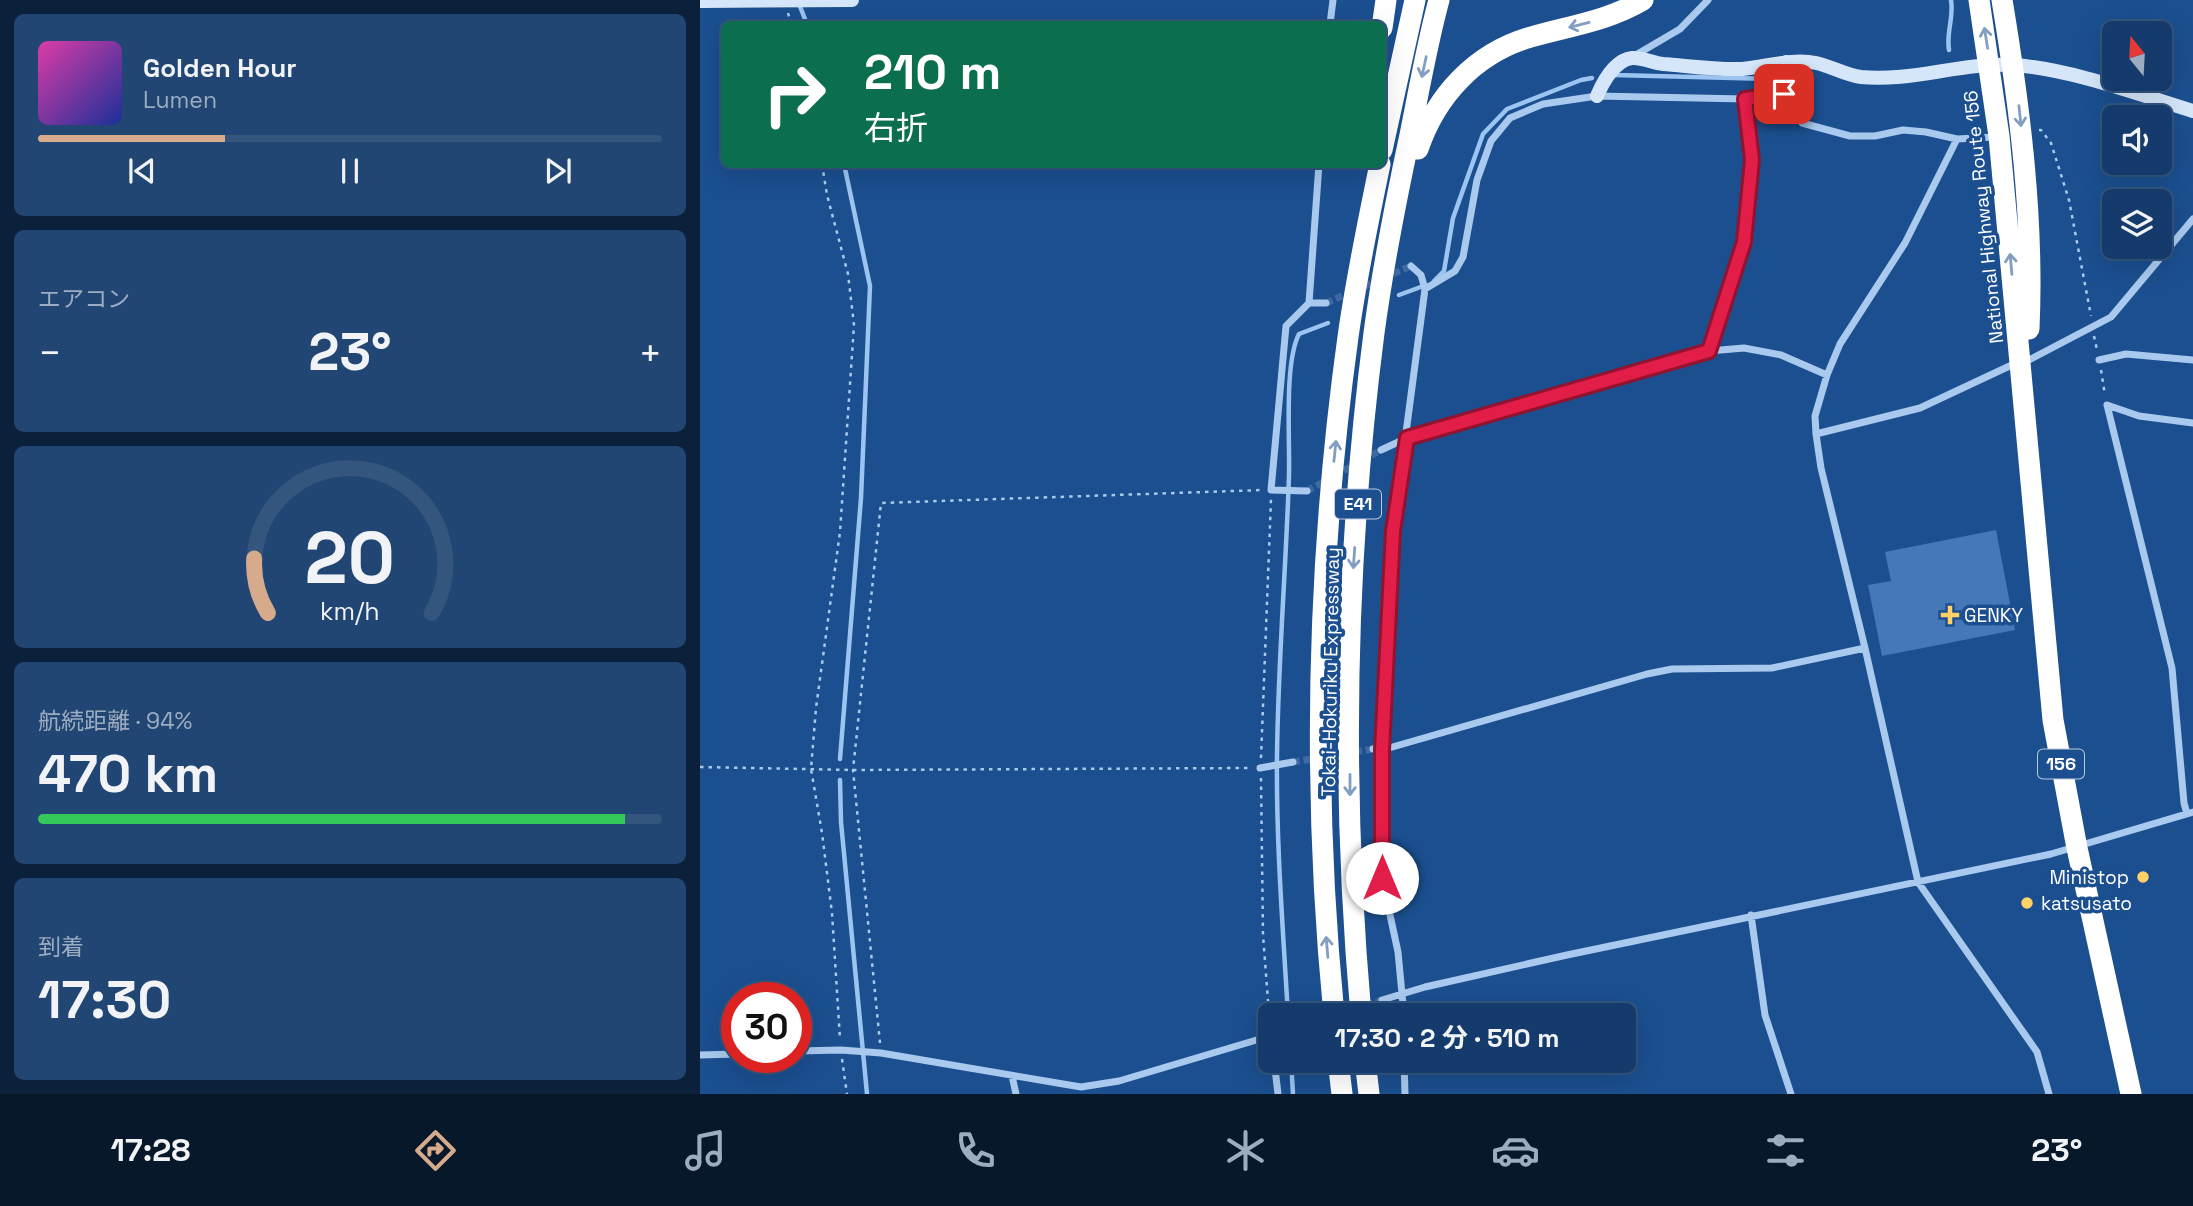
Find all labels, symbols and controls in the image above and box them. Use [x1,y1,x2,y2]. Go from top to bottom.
one-way arrow [1569,19,1591,32]
north arrow [2102,21,2172,91]
map controls [2102,21,2172,259]
one-way arrow [1979,27,1992,50]
text: 210 m [864,41,1001,103]
icon: right [749,49,840,140]
text: Golden Hour [143,51,297,85]
one-way arrow [1416,55,1430,78]
pin [1754,64,1814,124]
icon: arrive [1765,75,1803,113]
text: Lumen [143,85,217,115]
street label: National Highway Route 156 [1958,89,2009,345]
one-way arrow [2013,104,2026,127]
button: sound [2102,105,2172,175]
text: 右折 [864,108,928,148]
icon: previous [123,152,161,190]
icon: pause [331,152,369,190]
icon: next [539,152,577,190]
button: layers [2102,189,2172,259]
one-way arrow [2004,253,2017,275]
text: エアコン [38,284,130,314]
text: 23° [309,319,392,385]
text: − [38,329,62,377]
text: + [638,329,662,377]
one-way arrow [1329,440,1342,463]
road number: E41 [1335,490,1381,518]
text: 20 [305,511,395,604]
one-way arrow [1347,546,1360,569]
street label: Tokai-Hokuriku Expressway [1316,547,1345,797]
text: km/h [320,595,380,627]
place label: GENKY [1964,603,2023,628]
marker: GENKY [1942,607,1958,623]
text: 航続距離 · 94% [38,706,192,736]
text: 470 km [38,741,218,807]
road number: 156 [2038,750,2084,778]
one-way arrow [1343,774,1357,797]
position arrow [1345,841,1419,915]
place label: Ministop [2049,865,2129,890]
marker: Ministop [2135,869,2151,885]
place label: katsusato [2041,891,2132,916]
marker: katsusato [2019,895,2035,911]
text: 到着 [38,932,84,962]
one-way arrow [1320,936,1333,959]
text: 17:30 [38,967,171,1033]
speed limit sign: 30 [721,982,812,1073]
text: 17:30 · 2 分 · 510 m [1335,1021,1559,1055]
icon: directions [411,1126,460,1175]
icon: music [681,1126,730,1175]
icon: phone [951,1126,1000,1175]
icon: climate [1221,1126,1270,1175]
icon: car [1491,1126,1540,1175]
icon: filters [1761,1126,1810,1175]
text: 17:28 [110,1130,190,1170]
text: 23° [2031,1130,2082,1170]

